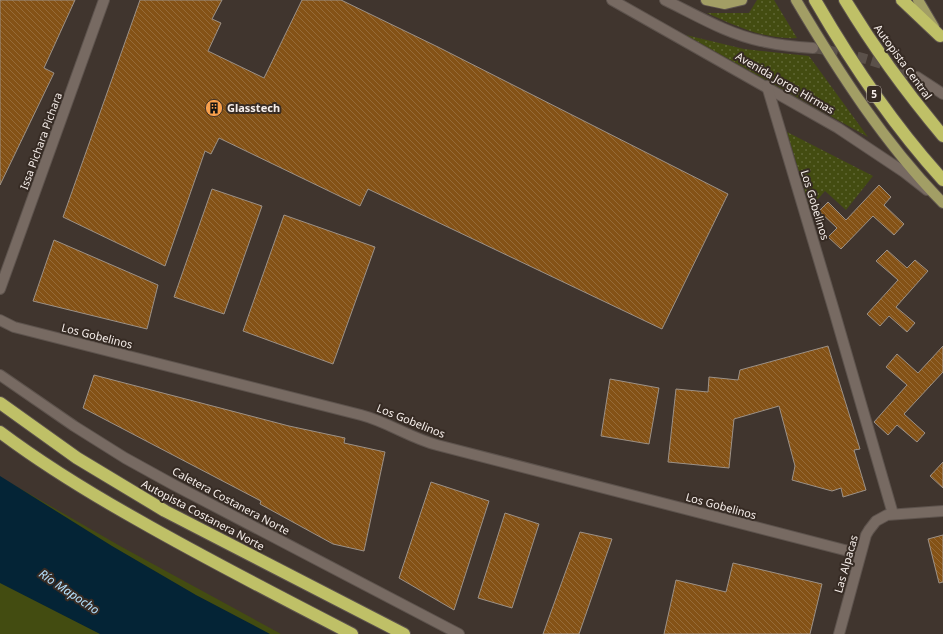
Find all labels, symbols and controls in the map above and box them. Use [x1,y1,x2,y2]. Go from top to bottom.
street label: Autopista Central [871,21,936,102]
street label: Avenida Jorge Hirmas [733,48,837,117]
road number: 5 [867,86,881,102]
street label: Issa Pichara Pichara [16,90,65,192]
building icon: Glasstech [204,98,224,118]
place label: Glasstech [227,100,280,115]
street label: Los Gobelinos [798,168,833,242]
street label: Los Gobelinos [60,319,134,352]
street label: Los Gobelinos [375,400,448,441]
street label: Caletera Costanera Norte [170,463,293,538]
street label: Autopista Costanera Norte [139,476,267,553]
street label: Los Gobelinos [684,489,758,522]
street label: Las Alpacas [830,533,861,595]
water label: Río Mapocho [36,565,103,618]

